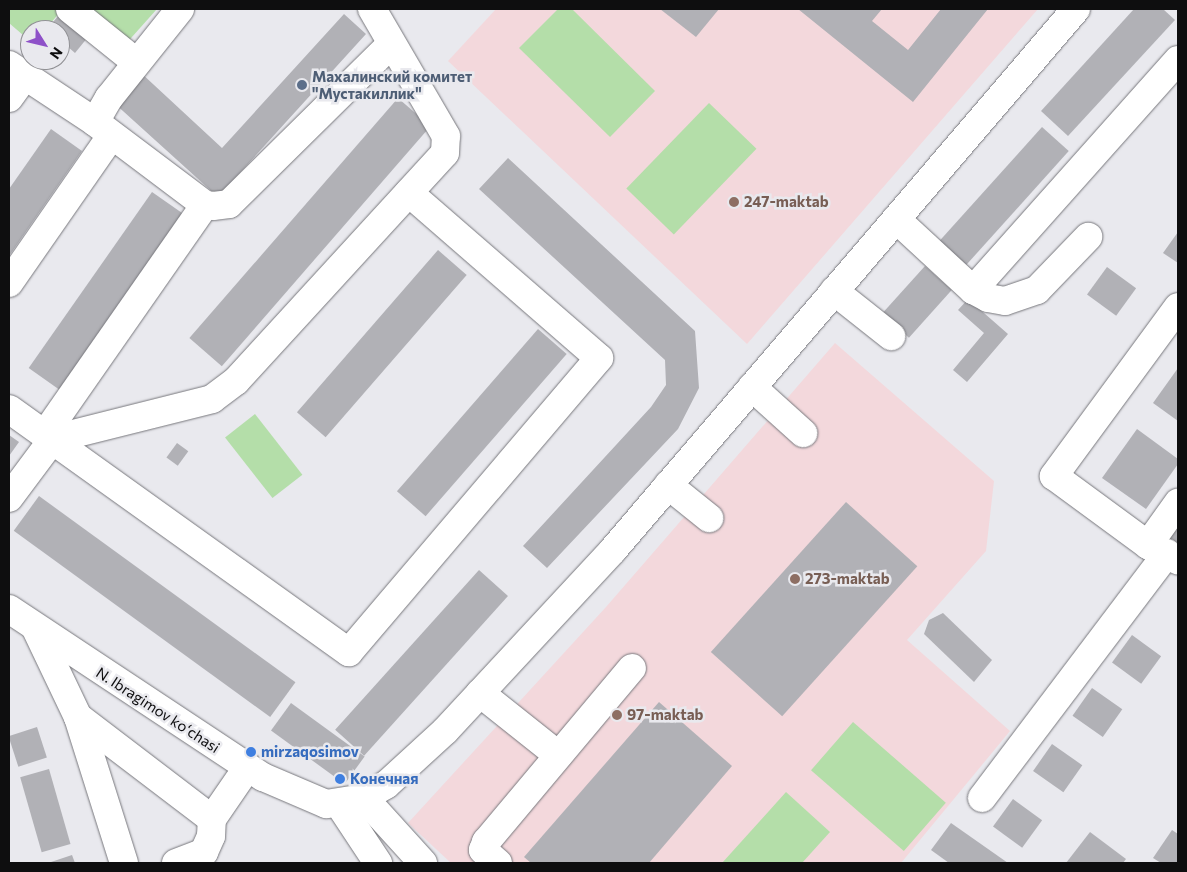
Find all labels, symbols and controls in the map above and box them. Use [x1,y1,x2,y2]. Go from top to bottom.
north arrow [20,20,70,70]
text: N [47,44,67,63]
place label: Махалинский комитет "Мустакиллик" [312,67,472,102]
marker: Махалинский комитет "Мустакиллик" [296,79,308,91]
place label: 247-maktab [744,193,829,211]
marker: 247-maktab [728,196,740,208]
place label: 273-maktab [805,570,890,588]
marker: 273-maktab [789,573,801,585]
street label: N. Ibragimov koʻchasi [93,663,223,757]
place label: 97-maktab [627,706,703,724]
marker: 97-maktab [611,709,623,721]
place label: mirzaqosimov [261,743,359,761]
marker: mirzaqosimov [245,746,257,758]
place label: Конечная [350,770,418,788]
marker: Конечная [334,773,346,785]

